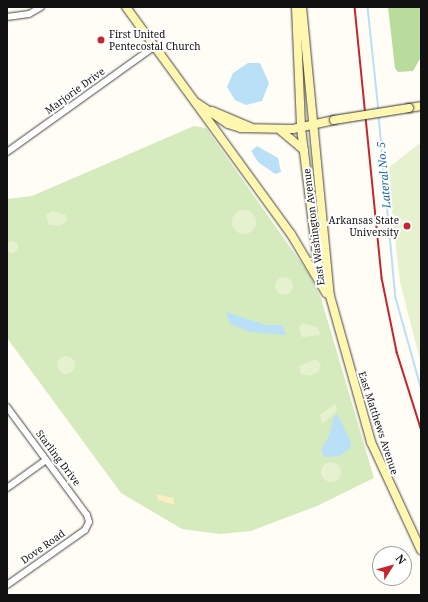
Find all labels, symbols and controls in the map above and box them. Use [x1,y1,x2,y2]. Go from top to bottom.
place label: First United Pentecostal Church [109,28,201,52]
marker: First United Pentecostal Church [96,35,106,45]
street label: Marjorie Drive [43,65,107,117]
water label: Lateral No. 5 [375,141,393,209]
street label: East Washington Avenue [301,168,327,286]
place label: Arkansas State University [329,214,399,238]
marker: Arkansas State University [402,221,412,231]
street label: East Matthews Avenue [356,370,400,476]
street label: Starling Drive [33,428,83,488]
street label: Dove Road [19,527,67,567]
north arrow [372,546,412,586]
text: N [393,551,410,567]

